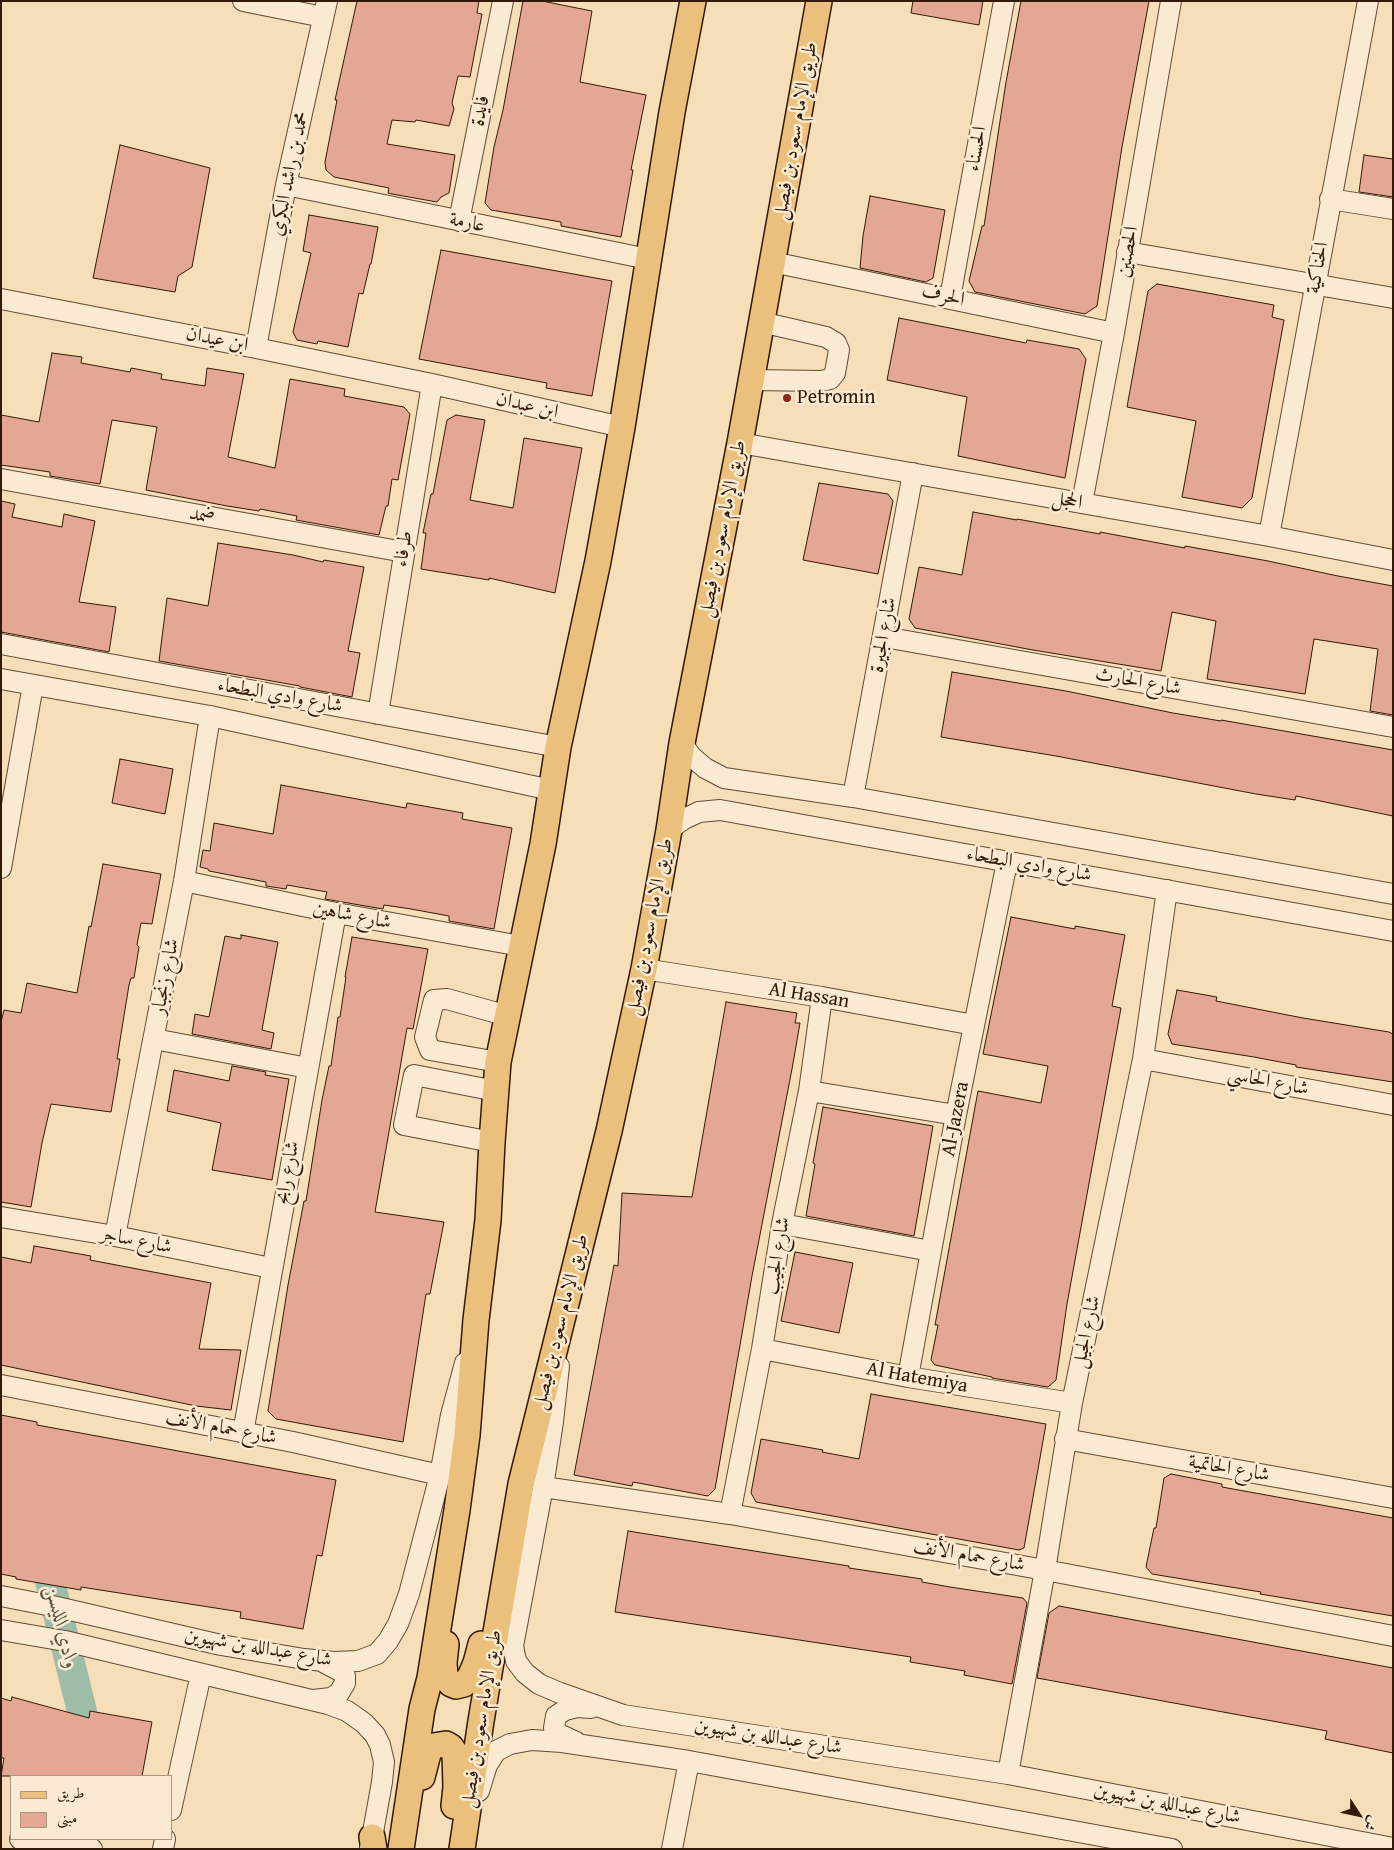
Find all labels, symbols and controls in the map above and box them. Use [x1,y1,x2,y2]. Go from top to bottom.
street label: طريق الإمام سعود بن فيصل [769,40,823,222]
street label: فايدة [466,94,496,128]
street label: محمد بن راشد البكري [265,110,315,238]
street label: الحسناء [961,125,993,173]
street label: عارمة [447,208,487,238]
street label: الحصنين [1112,225,1144,279]
street label: الحناكية [1302,240,1334,296]
street label: الحرف [919,280,967,312]
street label: ابن عيدان [184,322,250,358]
place label: Petromin [797,386,876,410]
street label: ابن عبدان [493,387,561,425]
marker: Petromin [781,392,793,404]
street label: طريق الإمام سعود بن فيصل [694,438,752,620]
street label: الحجل [1050,487,1084,515]
street label: ضمد [187,502,217,530]
street label: طرفاء [389,529,419,569]
street label: شارع الجيرة [866,595,902,675]
street label: شارع الحارث [1093,663,1183,701]
street label: شارع وادي البطحاء [215,673,345,719]
street label: طريق الإمام سعود بن فيصل [621,836,679,1018]
street label: شارع وادي البطحاء [964,842,1094,888]
street label: شارع شاهين [311,897,393,935]
street label: شارع زنجبار [147,937,185,1017]
street label: Al Hassan [767,978,851,1014]
street label: شارع الحاسي [1225,1062,1311,1102]
street label: Al-Jazera [937,1079,975,1159]
street label: شارع رابح [271,1139,305,1207]
street label: شارع الجيب [760,1215,796,1297]
street label: شارع ساجر [98,1222,174,1260]
street label: طريق الإمام سعود بن فيصل [528,1232,594,1412]
street label: شارع الجيل [1068,1293,1106,1371]
street label: Al Hatemiya [865,1357,969,1399]
street label: شارع حمام الأنف [163,1405,279,1451]
street label: شارع الحاتمية [1187,1450,1271,1488]
street label: شارع حمام الأنف [911,1534,1027,1578]
water label: وادي الليسن [38,1583,84,1671]
street label: شارع عبدالله بن شهيوين [182,1623,334,1673]
street label: طريق الإمام سعود بن فيصل [456,1628,508,1810]
street label: شارع عبدالله بن شهيوين [692,1713,844,1761]
legend [10,1775,172,1840]
street label: شارع عبدالله بن شهيوين [1091,1778,1243,1830]
text: طريق [57,1782,84,1803]
north arrow [1334,1790,1384,1840]
text: مبنى [57,1807,77,1828]
text: ش [1359,1812,1383,1835]

